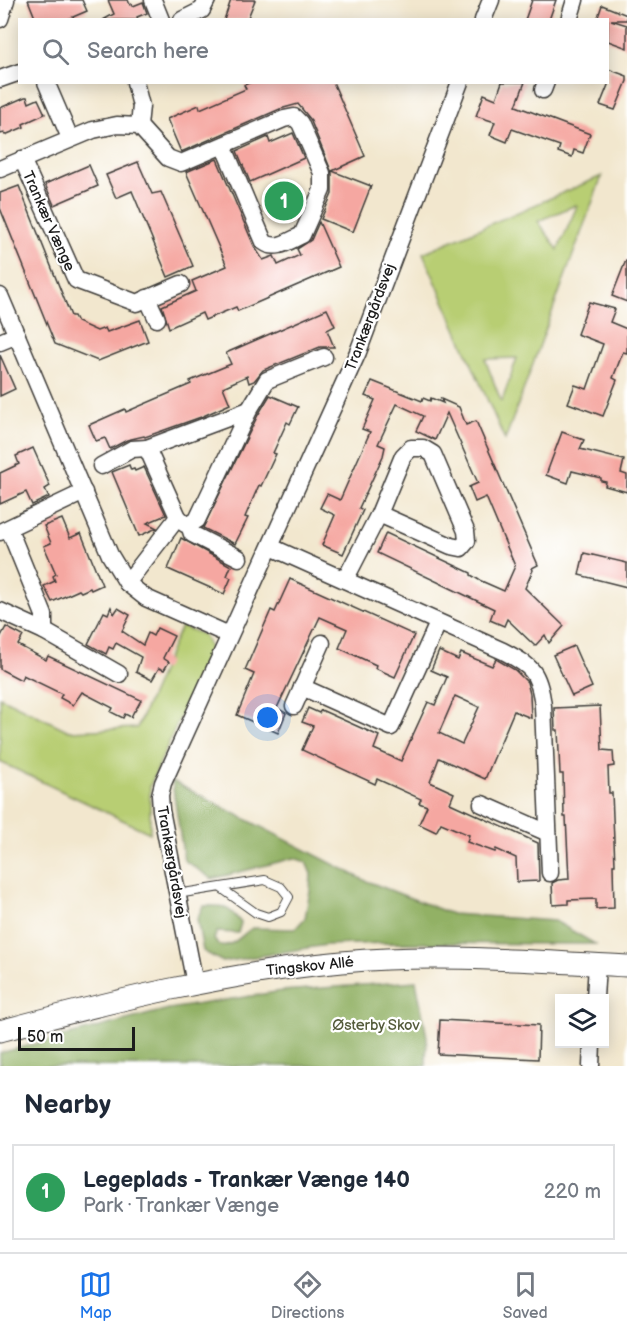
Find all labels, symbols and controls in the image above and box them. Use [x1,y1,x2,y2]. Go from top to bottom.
search box [18,18,609,84]
icon: search [39,35,72,68]
text: Search here [87,38,209,65]
street label: Trankær Vænge [18,168,79,274]
pin: 1 [264,178,304,224]
street label: Trankærgårdsvej [341,261,400,374]
your location [253,703,282,732]
street label: Trankærgårdsvej [152,805,191,920]
street label: Tingskov Allé [265,952,355,981]
map controls [555,994,609,1048]
button: layers [555,994,609,1048]
park label: Østerby Skov [332,1016,420,1035]
scale bar [18,1024,135,1052]
text: 50 m [27,1028,63,1047]
text: Nearby [24,1090,111,1121]
text: Legeplads - Trankær Vænge 140 [83,1167,410,1194]
text: 1 [41,1180,50,1204]
text: 220 m [544,1180,601,1204]
text: Park · Trankær Vænge [83,1194,279,1218]
tab: Map [79,1268,112,1323]
tab: Directions [271,1268,344,1323]
tab: Saved [503,1268,548,1323]

